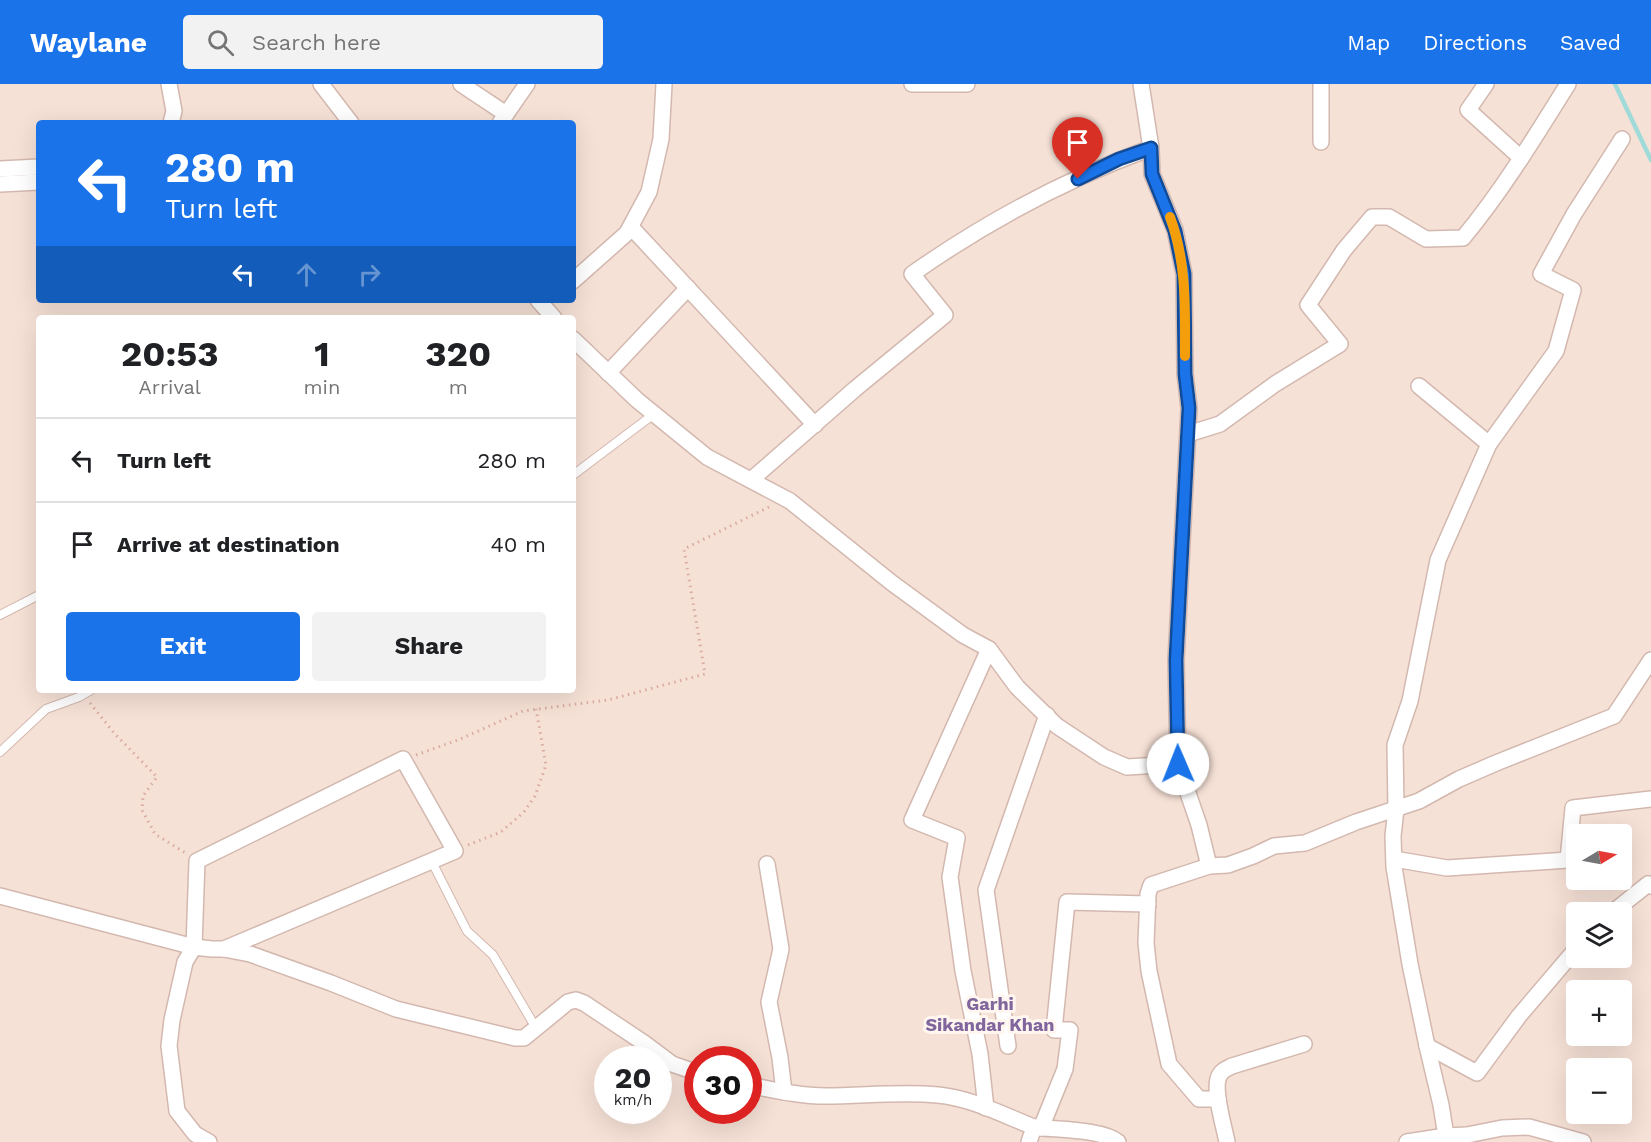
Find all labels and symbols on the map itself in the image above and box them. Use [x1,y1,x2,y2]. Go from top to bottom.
pin [1052,117,1103,179]
position arrow [1146,732,1210,796]
north arrow [1566,824,1632,890]
district label: Garhi Sikandar Khan [925,993,1055,1035]
speed limit sign: 30 [684,1046,762,1124]

